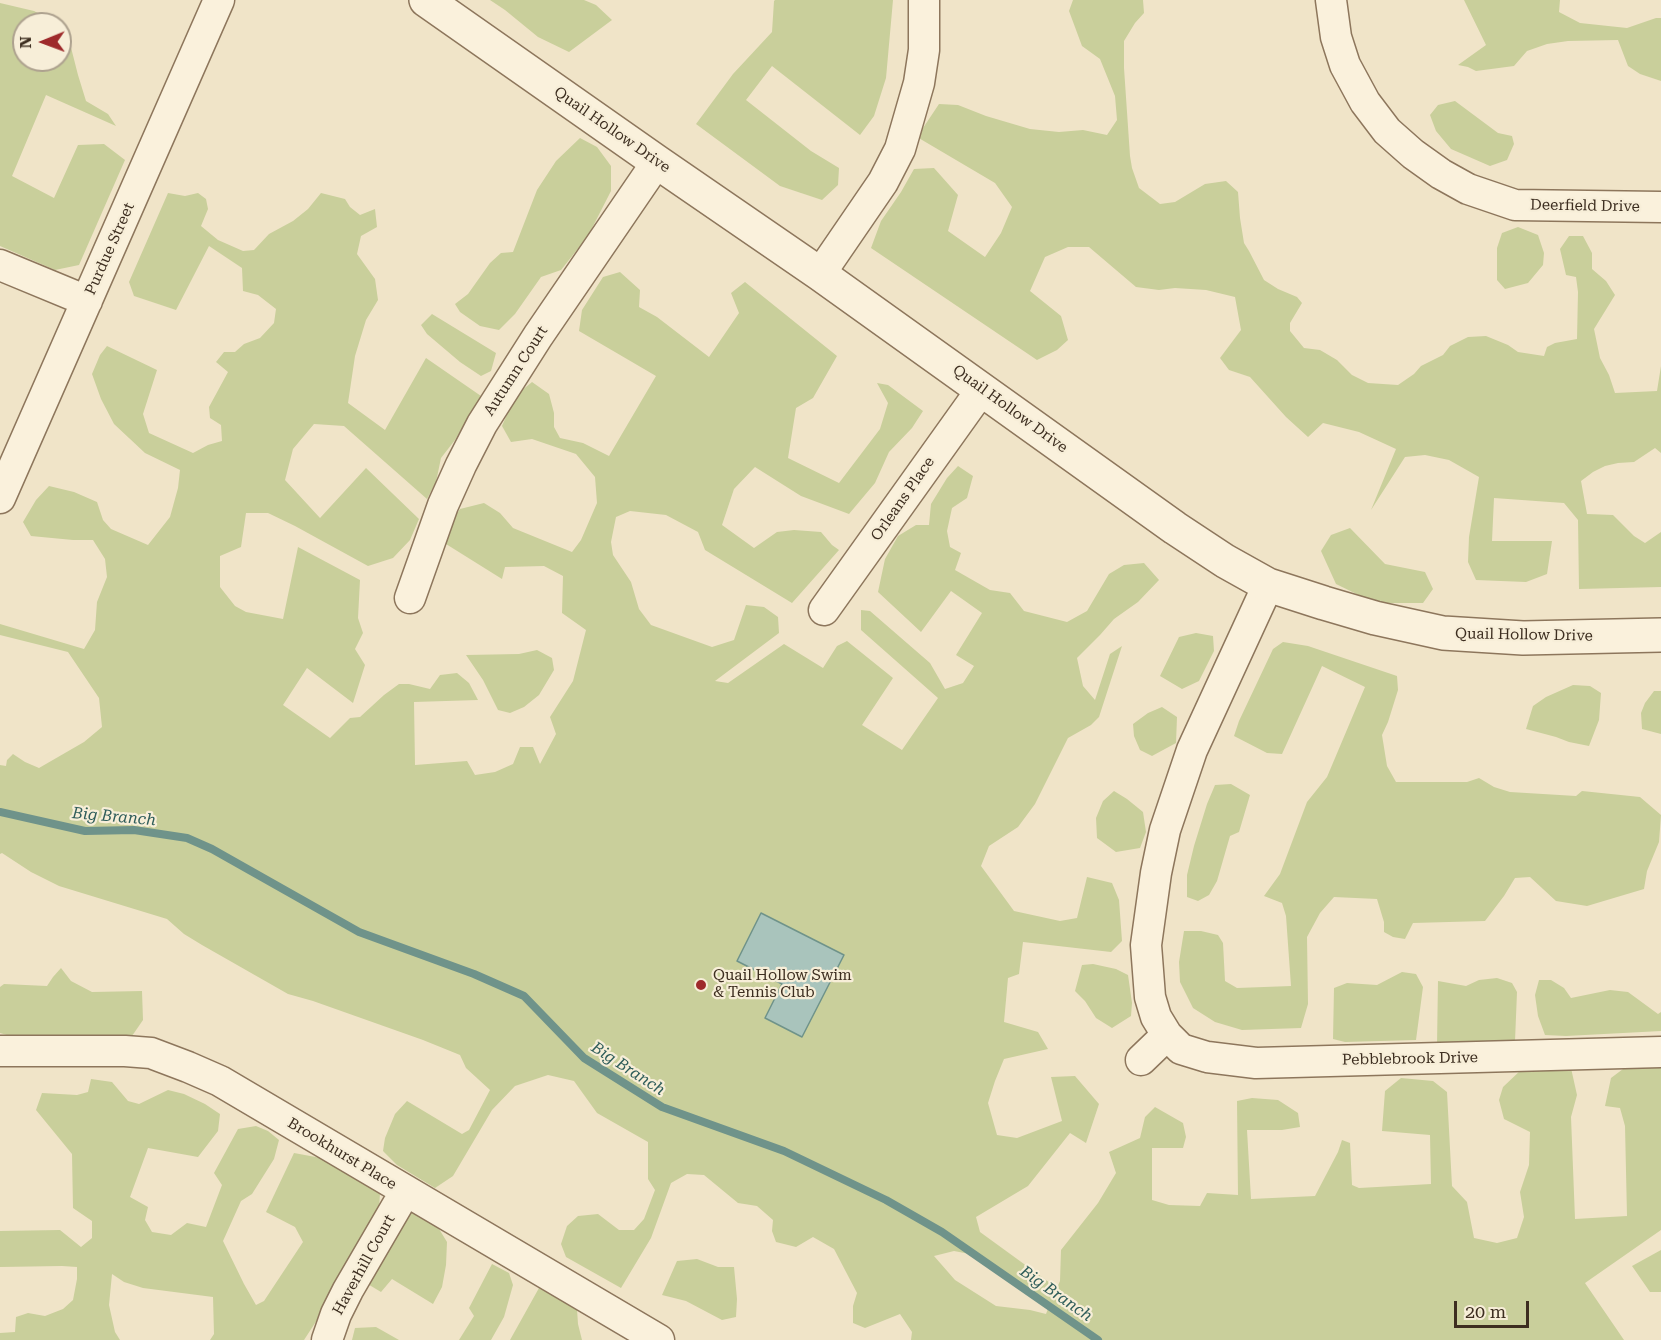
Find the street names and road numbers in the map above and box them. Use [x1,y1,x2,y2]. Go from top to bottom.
street label: Quail Hollow Drive [550,83,674,177]
street label: Deerfield Drive [1530,196,1640,216]
street label: Purdue Street [82,200,138,298]
street label: Autumn Court [480,323,552,419]
street label: Quail Hollow Drive [949,361,1071,457]
street label: Orleans Place [867,454,939,544]
street label: Quail Hollow Drive [1455,625,1593,645]
street label: Pebblebrook Drive [1342,1049,1478,1069]
street label: Brookhurst Place [284,1114,400,1194]
street label: Haverhill Court [329,1212,399,1318]

